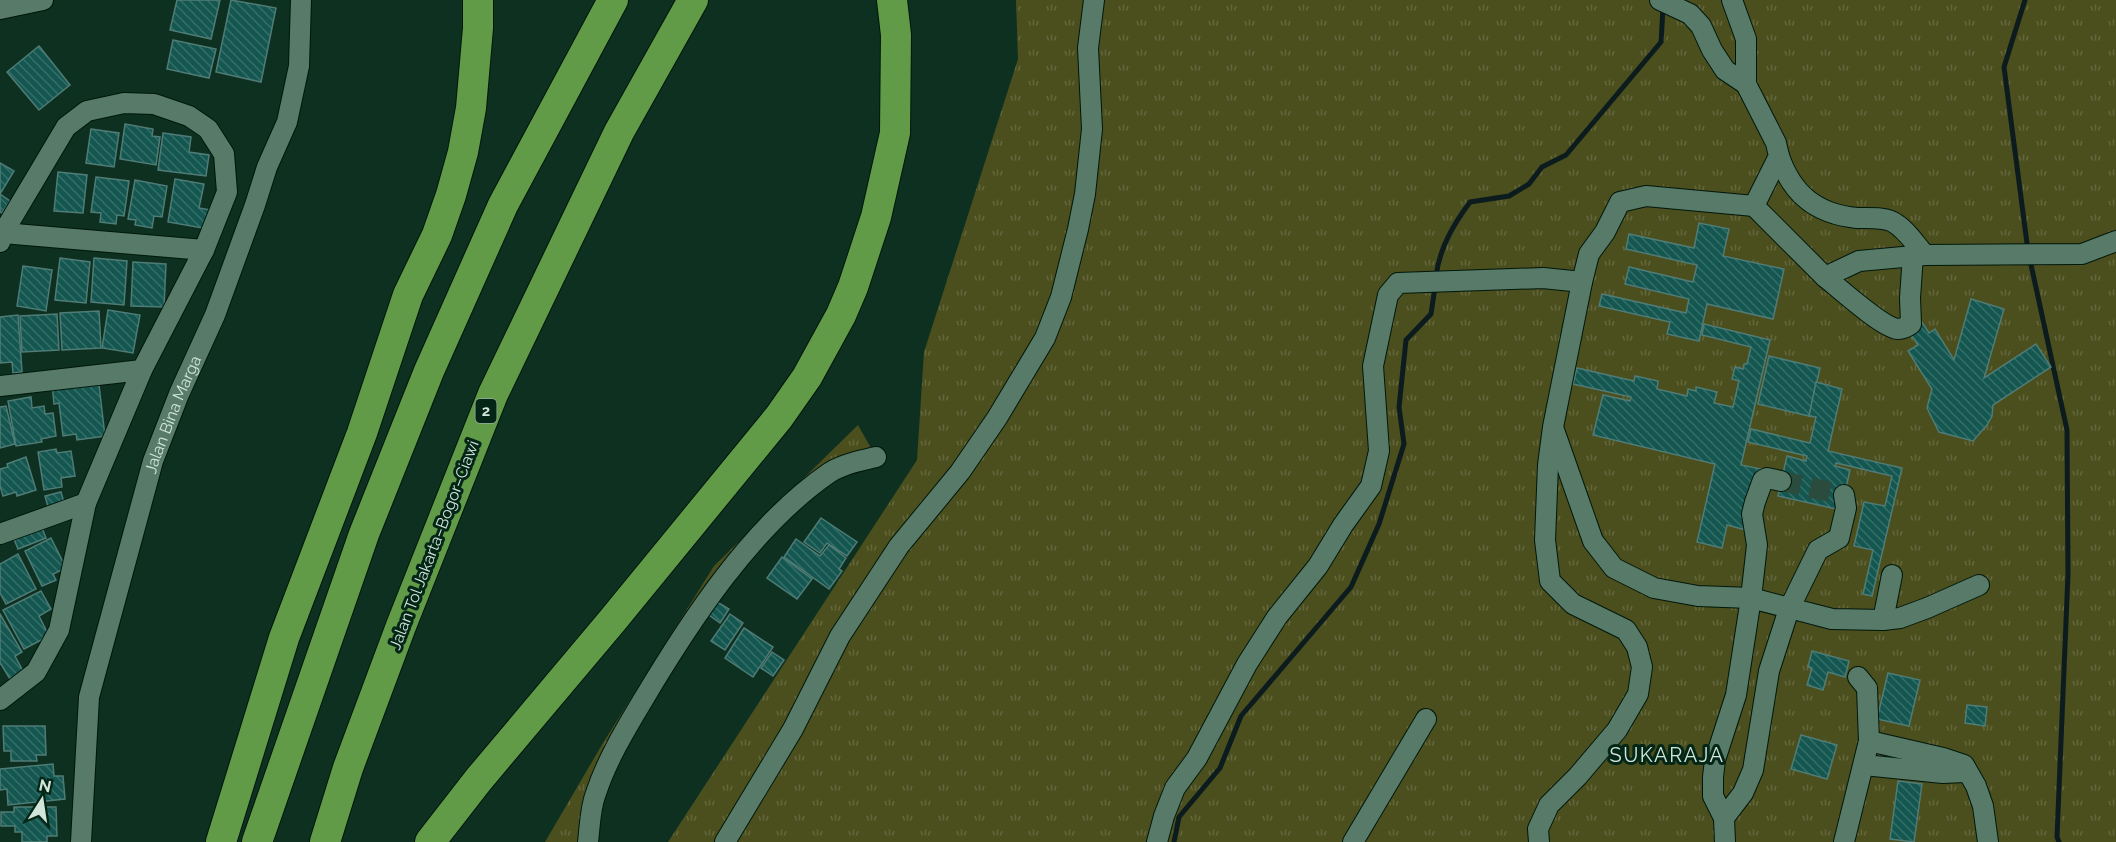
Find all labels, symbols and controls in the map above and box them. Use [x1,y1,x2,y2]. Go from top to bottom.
street label: Jalan Bina Marga [141,352,205,476]
road number: 2 [476,399,496,423]
street label: Jalan Tol Jakarta–Bogor–Ciawi [385,438,483,652]
district label: SUKARAJA [1610,743,1724,767]
north arrow [12,770,72,830]
text: N [37,775,53,796]

